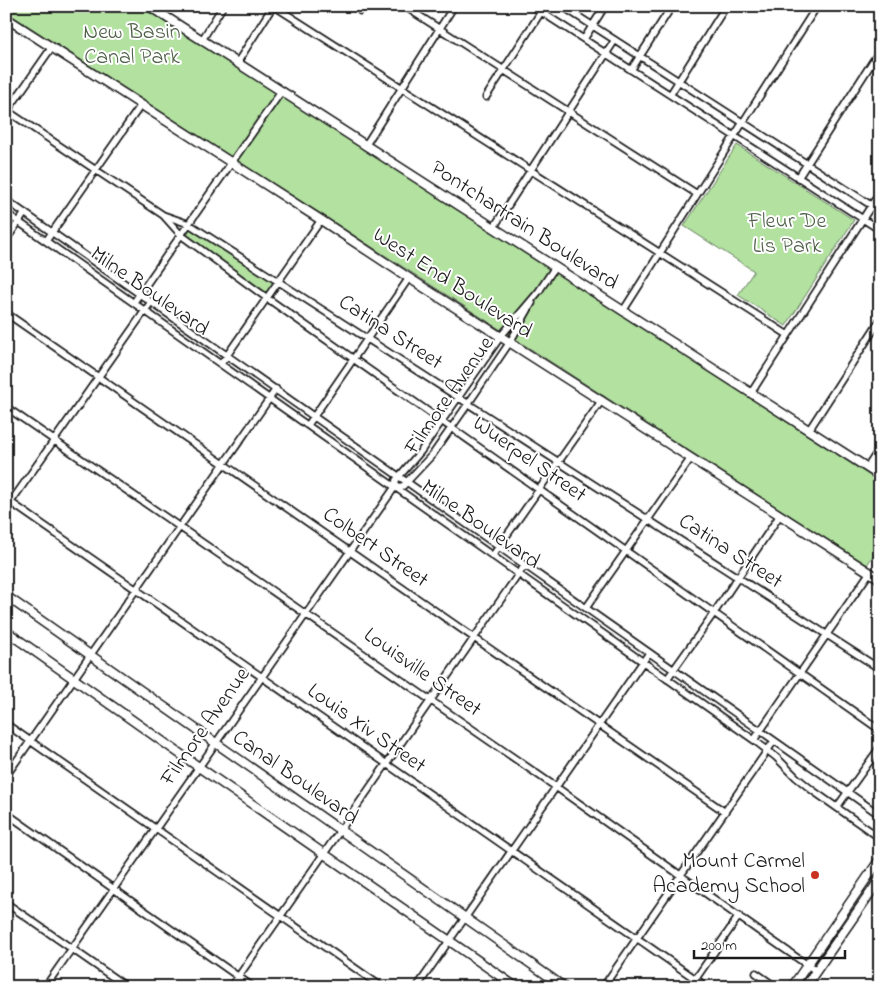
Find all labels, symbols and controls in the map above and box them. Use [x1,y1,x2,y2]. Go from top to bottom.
park label: New Basin Canal Park [83,17,181,74]
street label: Pontchartrain Boulevard [424,153,624,299]
park label: Fleur De Lis Park [747,206,826,263]
street label: West End Boulevard [366,220,538,348]
street label: Milne Boulevard [83,239,215,345]
street label: Catina Street [331,287,449,379]
street label: Filmore Avenue [397,330,503,463]
street label: Wuerpel Street [465,409,593,512]
street label: Milne Boulevard [414,472,546,578]
street label: Colbert Street [315,500,435,597]
street label: Catina Street [671,506,789,598]
street label: Louisville Street [356,620,488,726]
street label: Filmore Avenue [153,661,259,794]
street label: Louis Xiv Street [300,676,433,782]
street label: Canal Boulevard [225,723,365,833]
place label: Mount Carmel Academy School [653,846,805,904]
marker: Mount Carmel Academy School [809,869,821,881]
scale bar [694,928,845,960]
text: 200 m [701,935,737,957]

